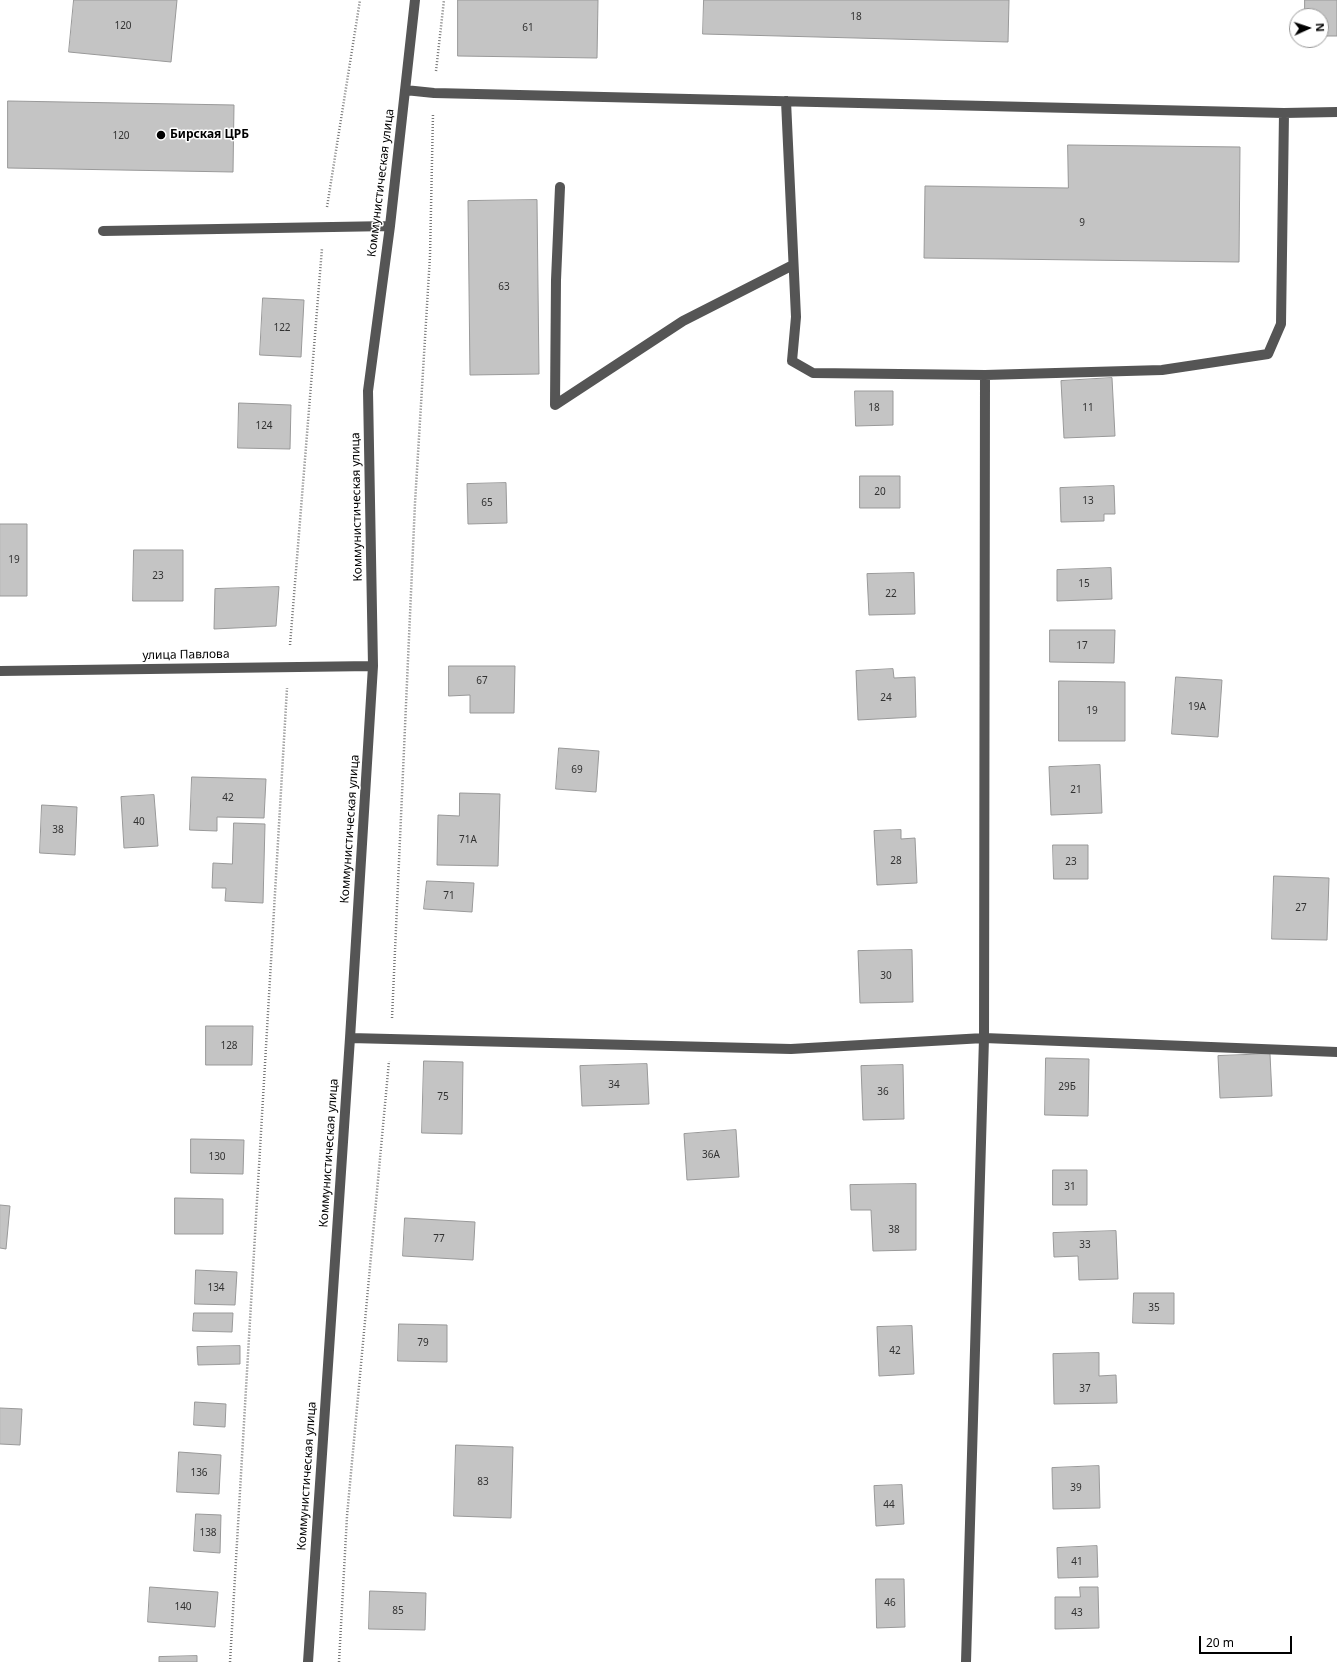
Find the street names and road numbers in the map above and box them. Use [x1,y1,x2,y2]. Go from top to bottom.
street label: Коммунистическая улица [365,108,397,258]
street label: Коммунистическая улица [348,432,366,582]
street label: улица Павлова [142,647,230,663]
street label: Коммунистическая улица [338,754,362,904]
street label: Коммунистическая улица [317,1078,341,1228]
street label: Коммунистическая улица [295,1401,319,1551]

